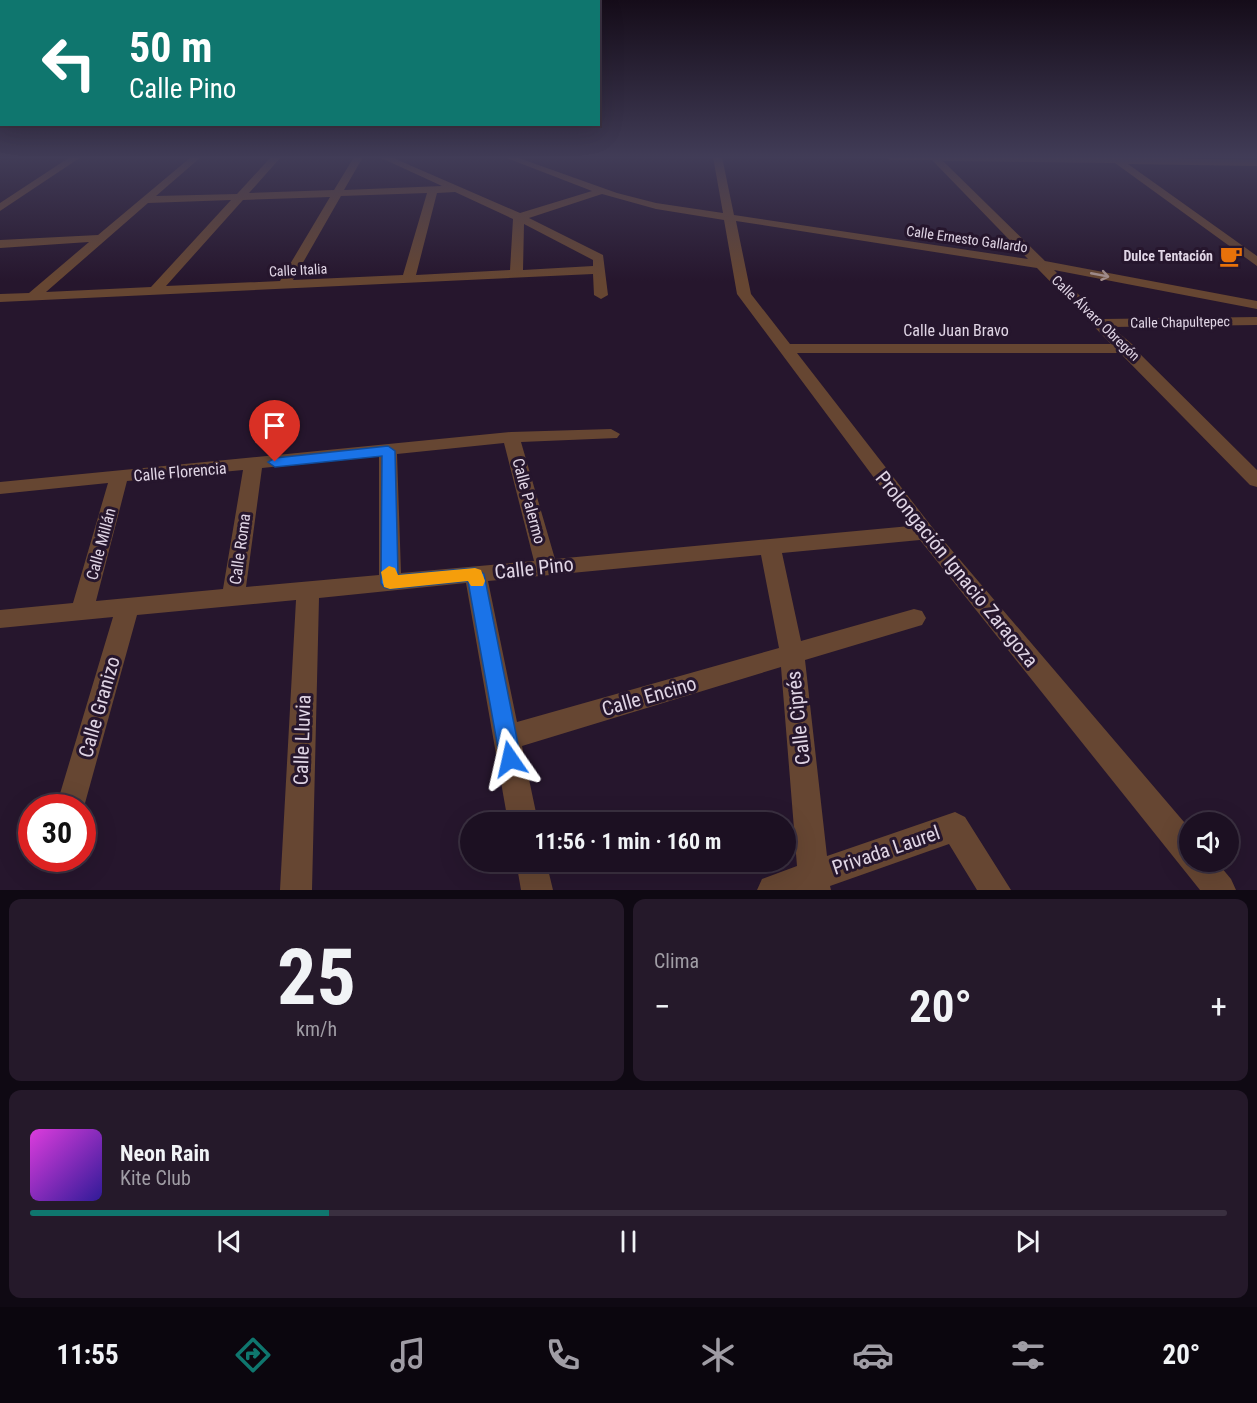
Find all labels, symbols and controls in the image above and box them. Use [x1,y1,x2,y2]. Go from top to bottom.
text: 50 m [129,23,212,72]
icon: left [30,24,108,102]
text: Calle Pino [129,73,236,105]
street label: Calle Ernesto Gallardo [905,223,1029,255]
cafe icon: Dulce Tentación [1218,243,1244,269]
place label: Dulce Tentación [1123,248,1213,264]
street label: Calle Italia [268,260,328,280]
one-way arrow [1089,270,1109,281]
street label: Calle Álvaro Obregón [1049,271,1144,364]
street label: Calle Chapultepec [1130,313,1230,331]
street label: Calle Juan Bravo [903,321,1009,340]
pin [249,400,300,462]
icon: arrive [258,409,291,442]
street label: Calle Palermo [508,456,550,546]
street label: Calle Florencia [133,458,227,486]
street label: Prolongación Ignacio Zaragoza [871,466,1043,672]
street label: Calle Millán [82,506,120,582]
street label: Calle Roma [226,512,254,586]
street label: Calle Pino [493,552,575,584]
street label: Calle Granizo [73,654,125,760]
street label: Calle Ciprés [781,670,815,766]
street label: Calle Encino [599,671,699,721]
street label: Calle Lluvia [288,694,316,786]
position arrow [478,727,542,791]
speed limit sign: 30 [18,794,96,872]
map controls [1179,812,1239,872]
button: sound [1179,812,1239,872]
street label: Privada Laurel [829,820,943,880]
text: 11:56 · 1 min · 160 m [535,829,721,854]
text: 25 [277,932,356,1023]
text: Clima [654,949,699,973]
text: 20° [909,980,972,1033]
text: − [654,987,671,1026]
text: + [1211,987,1227,1026]
text: km/h [296,1017,337,1041]
text: Neon Rain [120,1141,210,1166]
text: Kite Club [120,1166,191,1190]
icon: previous [213,1225,246,1258]
icon: pause [612,1225,645,1258]
icon: next [1011,1225,1044,1258]
icon: directions [232,1334,274,1376]
icon: music [387,1334,429,1376]
icon: phone [542,1334,584,1376]
icon: climate [697,1334,739,1376]
icon: car [852,1334,894,1376]
icon: filters [1007,1334,1049,1376]
text: 11:55 [57,1339,119,1371]
text: 20° [1163,1339,1200,1371]

